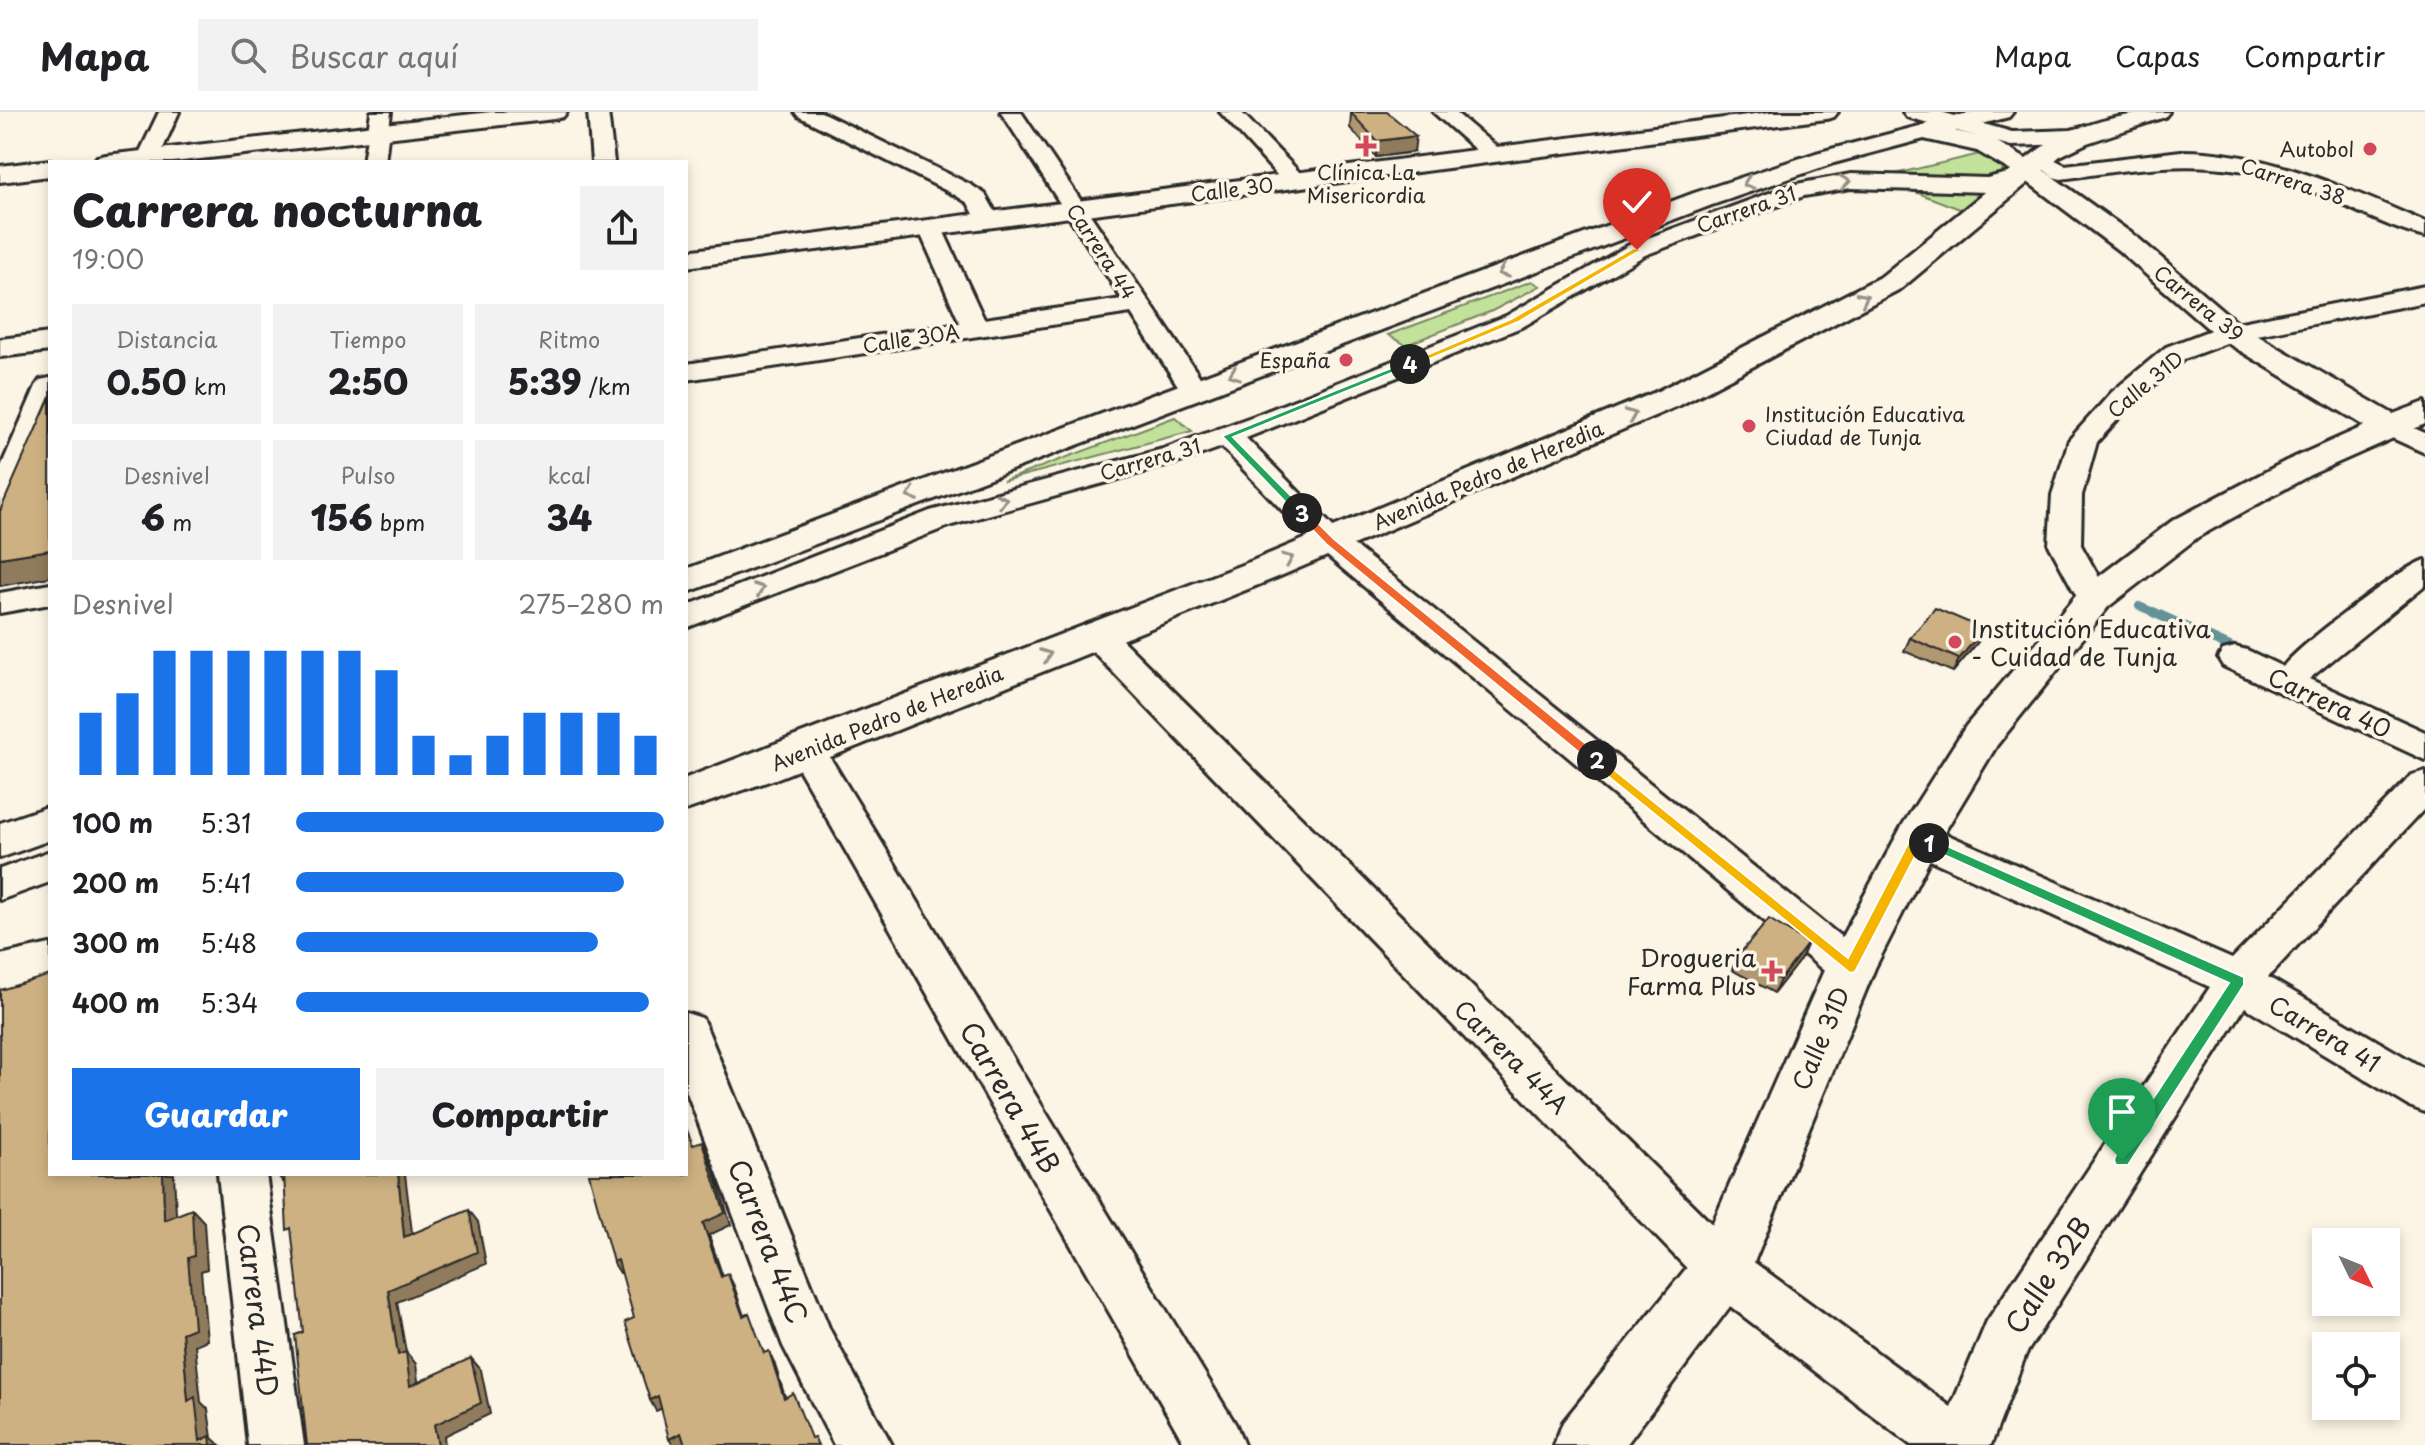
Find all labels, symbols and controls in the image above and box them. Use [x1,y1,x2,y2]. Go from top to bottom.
search box [198,19,758,91]
text: Mapa [40,27,150,84]
icon: search [226,33,270,77]
text: Buscar aquí [290,33,458,78]
text: Mapa [1994,34,2071,77]
text: Capas [2115,34,2200,77]
text: Compartir [2244,34,2385,77]
place label: Autobol [2280,134,2354,164]
marker: Clínica La Misericordia [1355,135,1377,157]
marker: Autobol [2361,140,2379,158]
street label: Carrera 38 [2237,150,2349,212]
place label: Clínica La Misericordia [1307,157,1426,210]
pin [1603,168,1671,250]
street label: Calle 30 [1189,169,1275,209]
one-way arrow [1741,174,1755,190]
one-way arrow [1839,174,1852,191]
text: Carrera nocturna [72,176,483,242]
street label: Carrera 31 [1692,178,1800,240]
icon: check [1615,180,1659,224]
button: share [580,186,664,270]
street label: Carrera 44 [1060,197,1144,305]
text: 19:00 [72,239,144,278]
street label: Carrera 39 [2148,257,2250,349]
one-way arrow [1497,262,1511,279]
one-way arrow [1855,293,1870,308]
street label: Calle 30A [860,316,962,360]
text: Distancia [116,322,217,355]
text: Tiempo [329,322,407,355]
text: Ritmo [538,322,600,355]
street label: Calle 31D [2100,343,2190,425]
pin: 4 [1390,344,1430,384]
place label: España [1260,345,1330,375]
text: 4 [1403,347,1417,380]
marker: España [1337,351,1355,369]
text: 0.50 [107,355,187,407]
text: 2:50 [328,355,408,407]
text: 5:39 [508,355,582,407]
one-way arrow [1228,364,1242,381]
text: km [187,369,227,402]
text: /km [582,369,631,402]
place label: Institución Educativa Ciudad de Tunja [1765,399,1965,452]
one-way arrow [1623,408,1637,424]
street label: Avenida Pedro de Heredia [1368,413,1608,537]
marker: Institución Educativa Ciudad de Tunja [1740,417,1758,435]
street label: Carrera 31 [1096,430,1204,488]
text: Desnivel [124,458,210,491]
text: Pulso [340,458,396,491]
text: kcal [547,458,591,491]
one-way arrow [906,485,920,502]
text: 6 [141,491,165,543]
text: 156 [311,491,373,543]
text: 34 [546,491,592,543]
one-way arrow [995,492,1009,509]
pin: 3 [1282,493,1322,533]
text: 3 [1295,496,1309,529]
text: m [165,505,192,538]
text: bpm [373,505,425,538]
one-way arrow [1280,553,1294,569]
one-way arrow [751,583,765,599]
text: Desnivel [72,584,173,623]
text: 275–280 m [518,584,664,623]
place label: Institución Educativa - Cuidad de Tunja [1971,610,2211,674]
marker: Institución Educativa - Cuidad de Tunja [1946,633,1964,651]
one-way arrow [1038,648,1052,665]
street label: Avenida Pedro de Heredia [767,658,1008,778]
street label: Carrera 40 [2262,658,2398,746]
pin: 2 [1577,740,1617,780]
text: 2 [1589,743,1605,776]
text: 100 m [72,803,153,842]
text: 5:31 [200,803,251,842]
pin: 1 [1909,823,1949,863]
text: 1 [1924,826,1934,859]
text: 200 m [72,863,159,902]
text: 5:41 [200,863,251,902]
text: 300 m [72,923,160,962]
text: 5:48 [200,923,257,962]
place label: Drogueria Farma Plus [1627,939,1756,1003]
marker: Drogueria Farma Plus [1763,962,1781,980]
street label: Calle 31D [1782,981,1858,1095]
text: 400 m [72,983,160,1022]
text: 5:34 [200,983,259,1022]
street label: Carrera 41 [2263,986,2387,1080]
street label: Carrera 44A [1447,991,1577,1121]
street label: Carrera 44B [950,1013,1072,1181]
button: Guardar [72,1068,360,1160]
button: Compartir [376,1068,664,1160]
pin [2088,1078,2156,1160]
icon: arrive [2100,1090,2144,1134]
street label: Carrera 44C [718,1153,820,1329]
street label: Calle 32B [1993,1208,2101,1342]
street label: Carrera 44D [227,1221,291,1399]
north arrow [2312,1228,2400,1316]
map controls [2312,1228,2400,1420]
button: locate [2312,1332,2400,1420]

